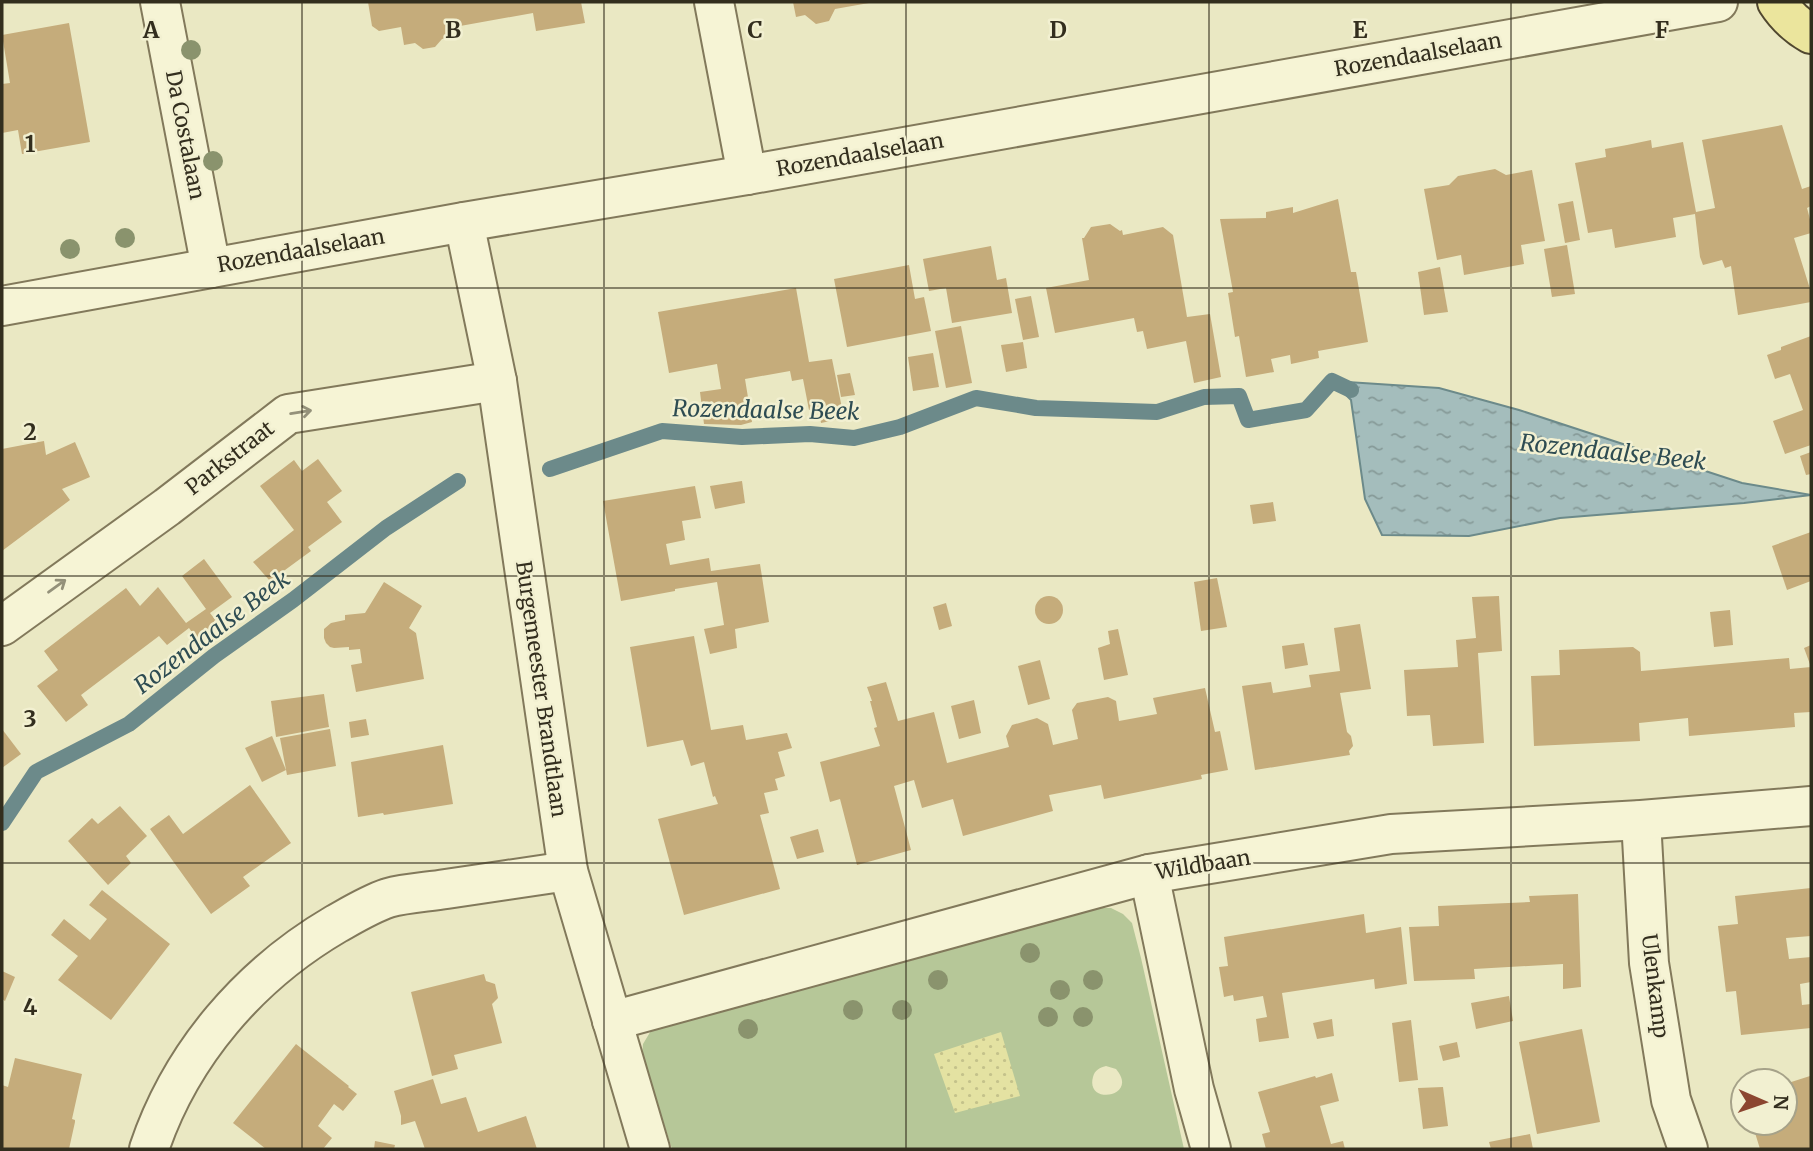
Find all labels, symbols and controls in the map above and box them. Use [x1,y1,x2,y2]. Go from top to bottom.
text: A [142,15,160,44]
text: B [445,15,461,44]
text: C [747,15,763,44]
text: D [1049,15,1067,44]
text: E [1352,15,1368,44]
text: F [1655,15,1669,44]
street label: Rozendaalselaan [1332,26,1504,83]
street label: Da Costalaan [160,68,211,202]
street label: Rozendaalselaan [774,126,946,183]
text: 1 [25,129,36,158]
street label: Rozendaalselaan [215,222,387,279]
water label: Rozendaalse Beek [672,393,860,426]
one-way arrow [289,405,312,418]
street label: Parkstraat [180,415,279,501]
text: 2 [23,417,37,446]
water label: Rozendaalse Beek [1519,427,1708,476]
street label: Burgemeester Brandtlaan [510,559,573,819]
water label: Rozendaalse Beek [128,563,295,699]
one-way arrow [47,579,66,593]
text: 3 [23,704,37,733]
street label: Wildbaan [1152,844,1253,886]
street label: Ulenkamp [1636,932,1675,1040]
text: 4 [23,992,38,1021]
north arrow [1729,1067,1799,1137]
text: N [1769,1095,1793,1111]

